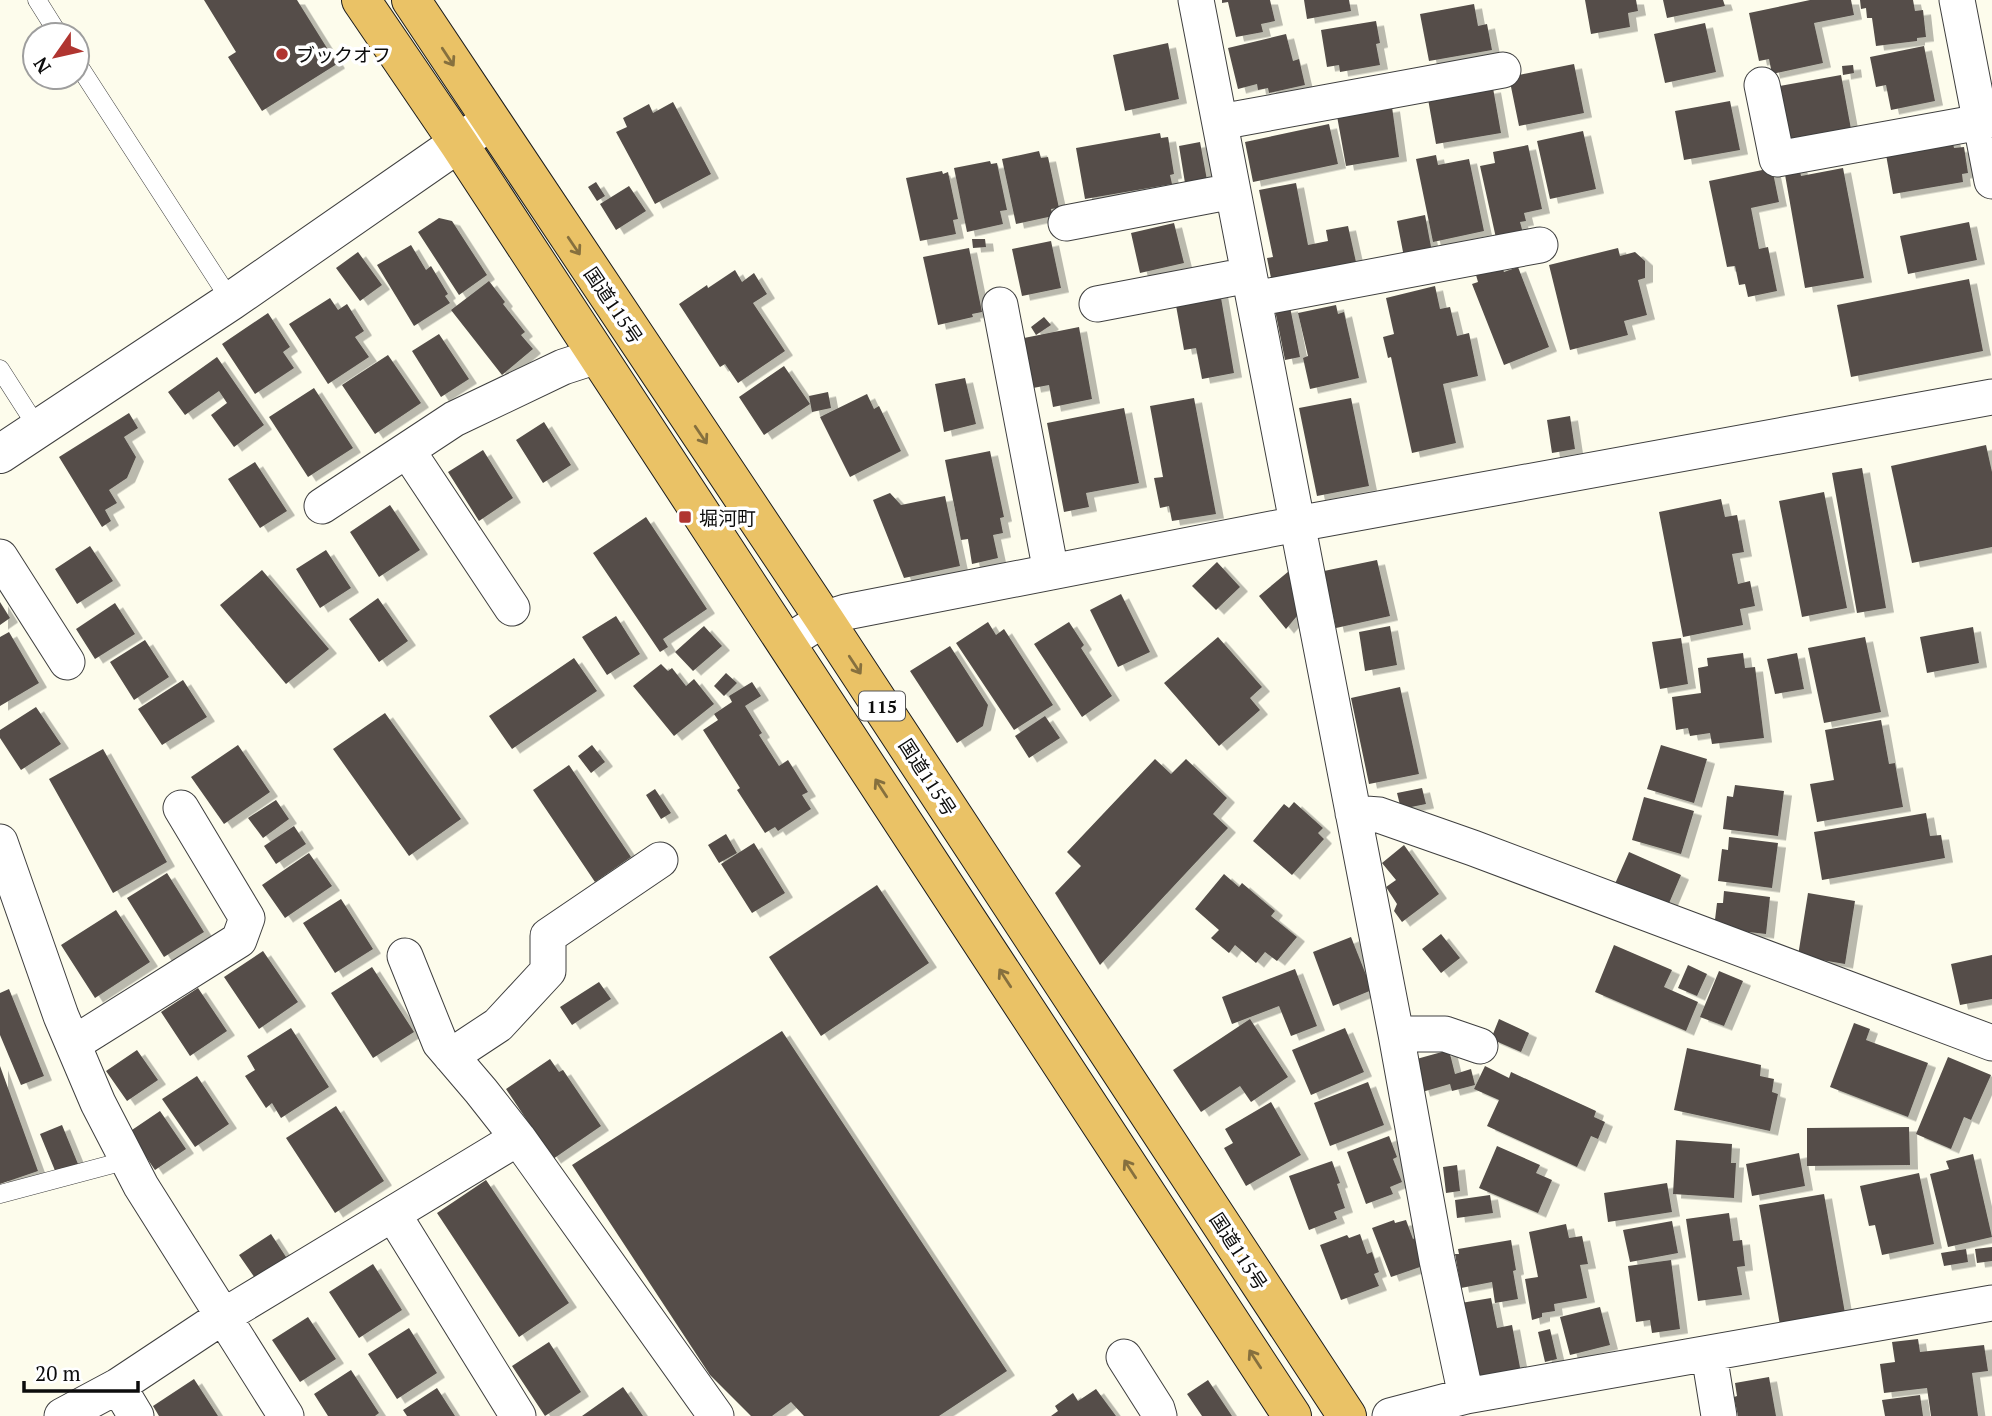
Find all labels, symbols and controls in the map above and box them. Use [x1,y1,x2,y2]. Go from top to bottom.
north arrow [21,21,91,91]
place label: ブックオフ [296,42,391,67]
marker: ブックオフ [274,46,290,62]
one-way arrow [441,47,456,66]
text: N [27,52,56,79]
one-way arrow [568,236,582,256]
street label: 国道115号 [579,262,649,348]
one-way arrow [694,425,708,445]
place label: 堀河町 [699,505,756,530]
marker: 堀河町 [677,509,693,525]
one-way arrow [848,655,862,675]
road number: 115 [859,692,905,720]
street label: 国道115号 [894,734,962,820]
one-way arrow [873,779,888,798]
one-way arrow [998,969,1013,988]
one-way arrow [1123,1159,1137,1179]
street label: 国道115号 [1205,1208,1273,1294]
scale bar [24,1350,138,1394]
one-way arrow [1247,1350,1262,1369]
text: 20 m [35,1359,81,1387]

